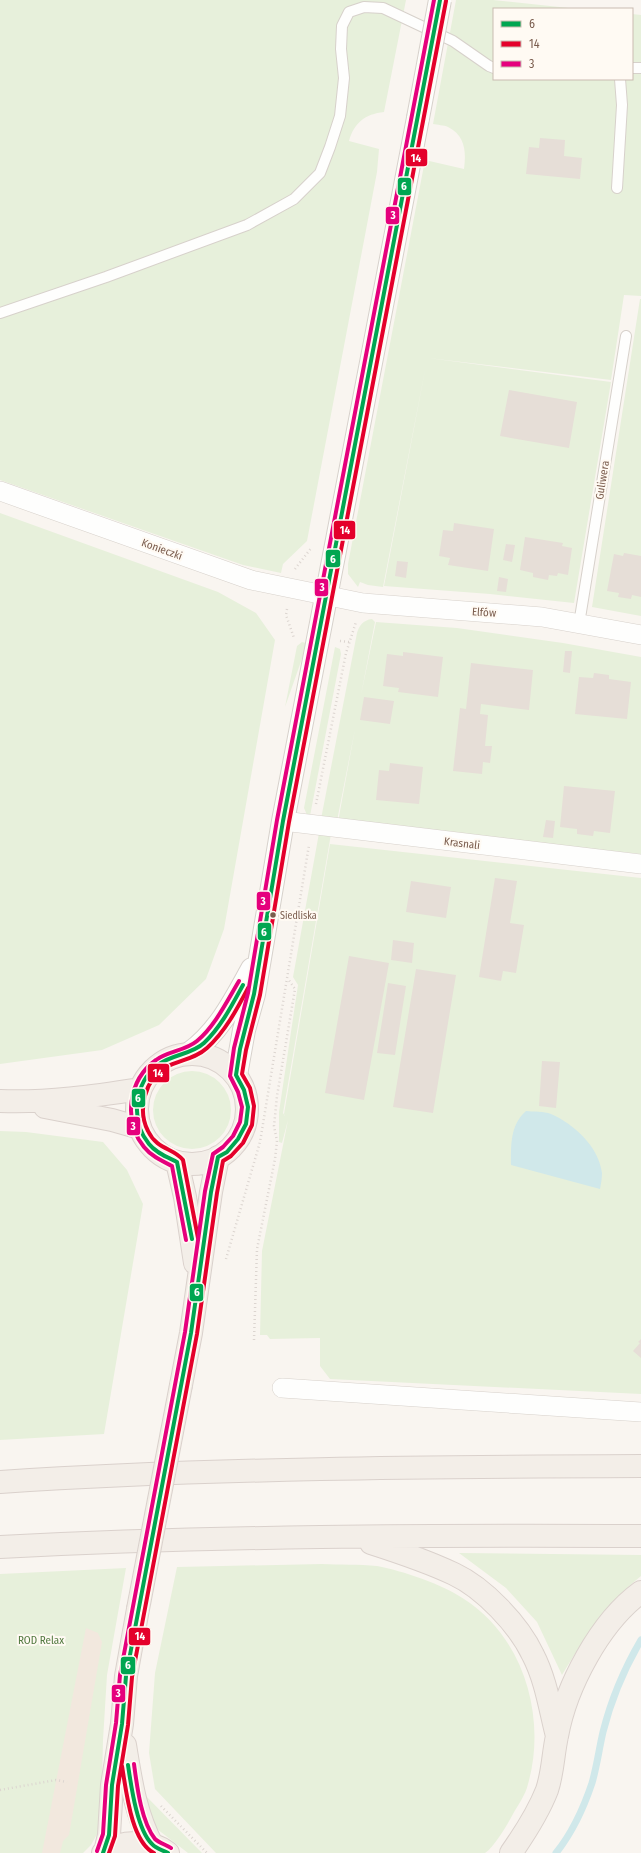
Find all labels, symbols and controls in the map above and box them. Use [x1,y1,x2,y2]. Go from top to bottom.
legend [493,8,633,80]
text: 6 [529,17,535,31]
text: 14 [529,37,540,51]
text: 3 [529,57,534,71]
line badge: 14 [405,148,428,167]
text: 14 [411,152,421,165]
line badge: 6 [397,177,412,196]
text: 6 [401,180,407,193]
line badge: 3 [385,206,400,225]
text: 3 [389,209,396,222]
street label: Guliwera [593,460,612,500]
line badge: 14 [333,520,356,540]
text: 14 [340,524,350,537]
street label: Konieczki [140,536,184,563]
line badge: 6 [325,549,341,568]
text: 6 [330,553,336,566]
line badge: 3 [314,578,329,597]
text: 3 [318,581,325,594]
street label: Elfów [471,605,497,620]
street label: Krasnali [443,835,481,852]
line badge: 3 [256,891,271,911]
text: 3 [259,895,266,908]
marker: Siedliska [268,910,278,920]
place label: Siedliska [280,910,317,922]
line badge: 6 [257,922,272,941]
text: 6 [261,926,267,939]
line badge: 14 [147,1063,170,1083]
text: 14 [153,1067,163,1080]
line badge: 6 [131,1088,146,1108]
text: 6 [135,1092,141,1105]
line badge: 3 [126,1116,141,1136]
text: 3 [129,1120,136,1133]
line badge: 6 [189,1283,204,1302]
text: 6 [194,1286,200,1299]
line badge: 14 [128,1627,151,1646]
text: 14 [135,1630,145,1643]
park label: ROD Relax [18,1634,64,1647]
line badge: 6 [120,1656,136,1675]
text: 6 [125,1659,131,1672]
line badge: 3 [111,1684,126,1703]
text: 3 [114,1687,121,1700]

